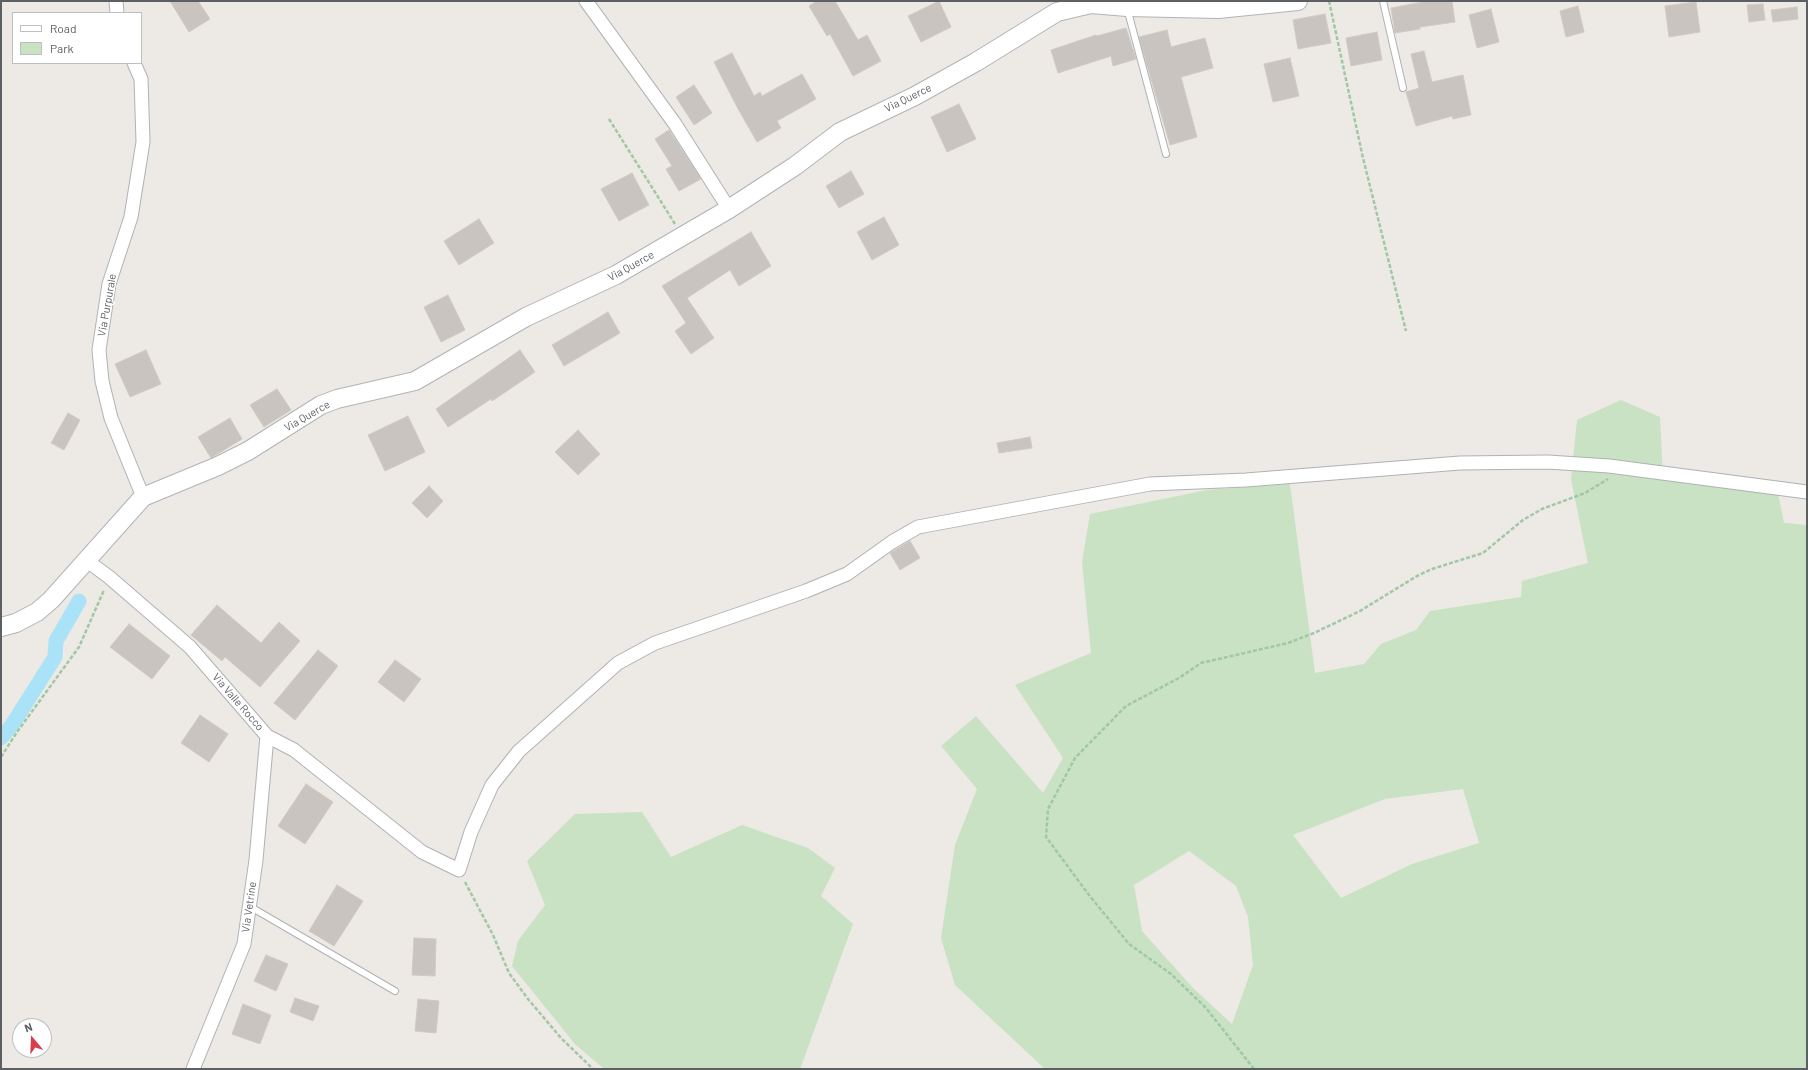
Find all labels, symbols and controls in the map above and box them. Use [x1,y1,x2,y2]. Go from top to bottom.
legend [12,12,142,64]
text: Road [50,21,77,35]
text: Park [50,41,74,55]
street label: Via Querce [882,81,934,115]
street label: Via Querce [606,248,656,284]
street label: Via Purpurale [95,273,119,337]
street label: Via Querce [282,398,332,434]
street label: Via Valle Rocco [209,671,267,733]
street label: Via Vetrine [239,881,259,933]
north arrow [12,1018,52,1058]
text: N [23,1020,34,1034]

